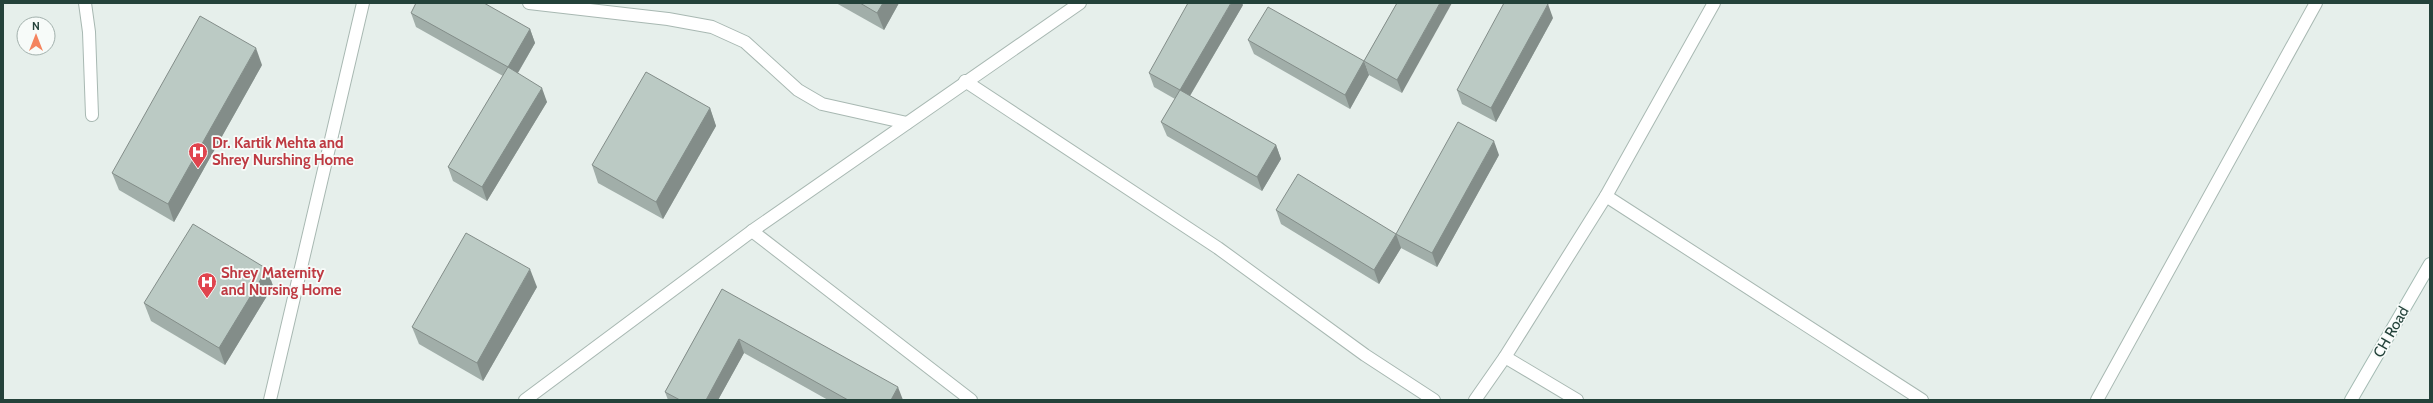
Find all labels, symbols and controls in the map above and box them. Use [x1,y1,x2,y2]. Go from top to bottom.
north arrow [16,16,56,56]
text: N [32,19,40,33]
place label: Dr. Kartik Mehta and Shrey Nurshing Home [212,134,354,169]
hospital icon: Dr. Kartik Mehta and Shrey Nurshing Home [187,141,209,169]
place label: Shrey Maternity and Nursing Home [221,264,342,299]
hospital icon: Shrey Maternity and Nursing Home [196,271,218,299]
street label: CH Road [2369,303,2413,361]

